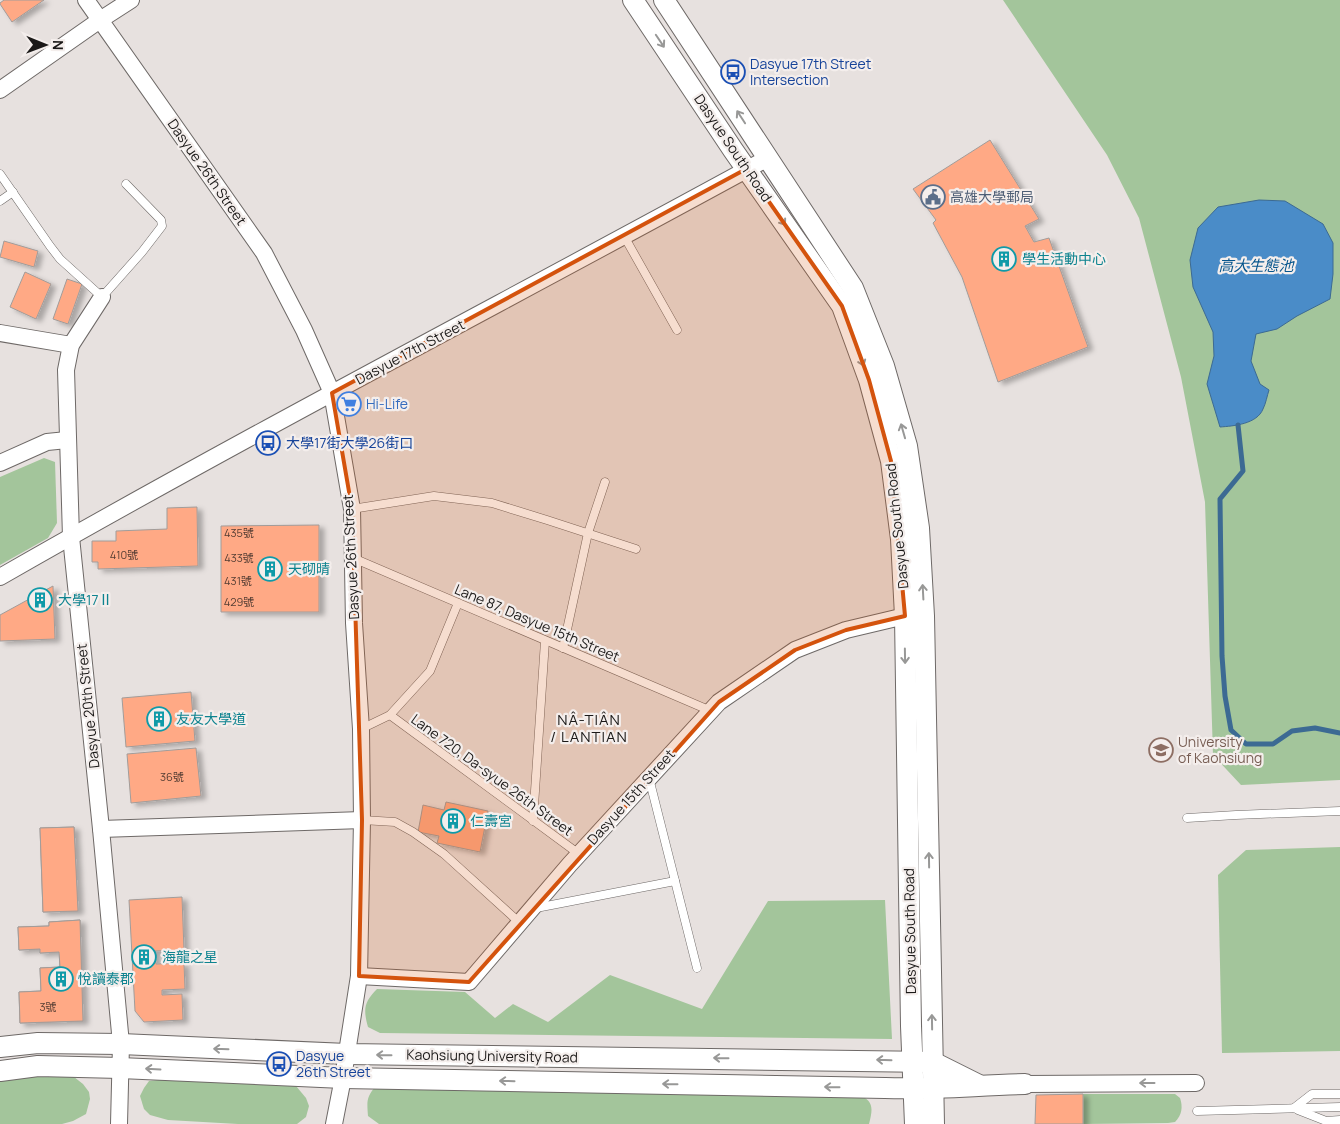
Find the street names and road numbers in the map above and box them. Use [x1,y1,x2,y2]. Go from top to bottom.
street label: Dasyue South Road [690,90,777,205]
street label: Dasyue 26th Street [164,115,251,229]
street label: Dasyue 17th Street [352,315,468,388]
street label: Dasyue South Road [880,462,913,590]
street label: Dasyue 26th Street [338,494,363,620]
street label: Lane 87, Dasyue 15th Street [452,579,623,666]
street label: Dasyue 20th Street [71,642,103,769]
street label: Lane 720, Da-syue 26th Street [408,709,577,840]
street label: Dasyue 15th Street [583,745,679,848]
street label: Dasyue South Road [899,868,920,994]
street label: Kaohsiung University Road [406,1045,578,1066]

